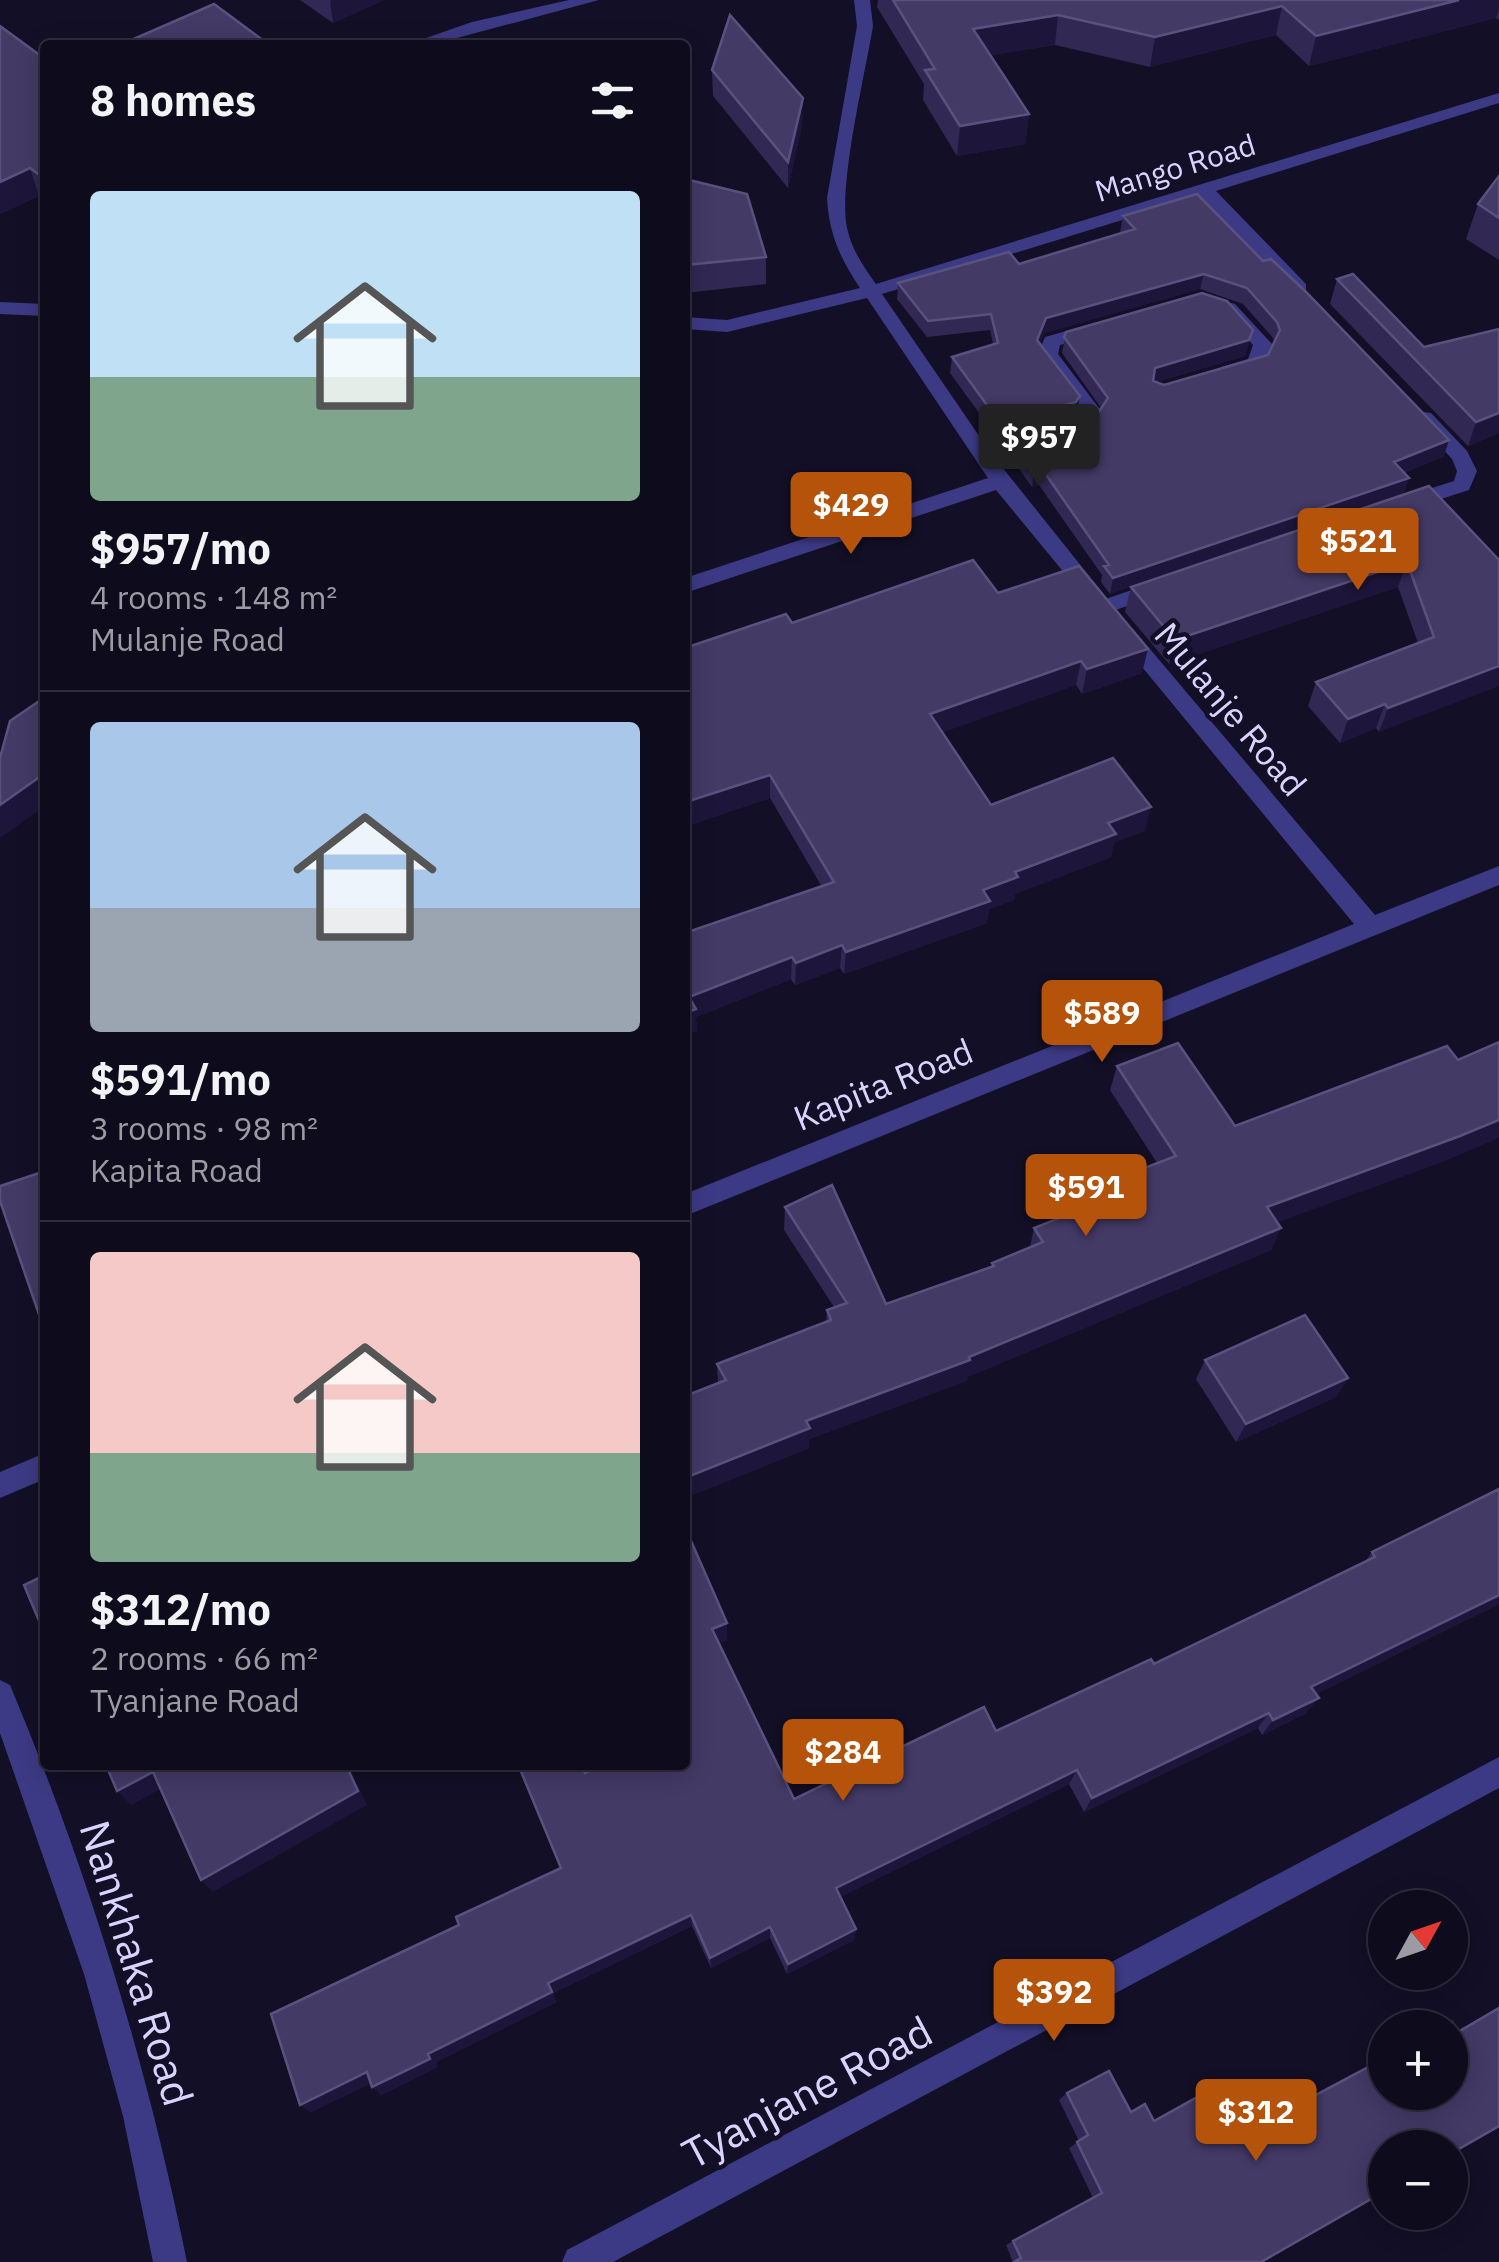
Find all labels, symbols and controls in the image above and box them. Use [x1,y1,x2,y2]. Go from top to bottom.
text: 8 homes [90,73,256,128]
icon: filters [585,73,640,128]
street label: Mango Road [1090,124,1260,210]
icon: home [275,256,455,436]
pin: $957 [980,404,1098,489]
text: $957 [1001,415,1077,457]
pin: $429 [792,472,910,557]
text: $429 [813,483,889,525]
pin: $521 [1299,508,1417,593]
text: $521 [1320,519,1396,561]
text: $957/mo [90,521,271,576]
text: 4 rooms · 148 m² [90,576,337,618]
street label: Mulanje Road [1145,613,1317,805]
text: Mulanje Road [90,618,285,660]
icon: home [275,787,455,967]
pin: $589 [1043,980,1161,1065]
text: $589 [1064,991,1140,1033]
street label: Kapita Road [787,1027,979,1141]
text: $591/mo [90,1052,271,1107]
text: 3 rooms · 98 m² [90,1107,318,1149]
text: Kapita Road [90,1149,263,1191]
pin: $591 [1027,1154,1145,1239]
text: $591 [1048,1165,1124,1207]
icon: home [275,1317,455,1497]
text: $312/mo [90,1582,271,1637]
text: 2 rooms · 66 m² [90,1637,318,1679]
text: Tyanjane Road [90,1679,300,1721]
pin: $284 [784,1719,902,1804]
text: $284 [805,1730,881,1772]
street label: Nankhaka Road [68,1814,206,2112]
north arrow [1368,1890,1468,1990]
map controls [1368,1890,1468,2230]
pin: $392 [995,1959,1113,2044]
text: $392 [1016,1970,1092,2012]
street label: Tyanjane Road [673,2003,941,2181]
button: + [1368,2010,1468,2110]
pin: $312 [1197,2079,1315,2164]
text: $312 [1218,2090,1294,2132]
button: − [1368,2130,1468,2230]

